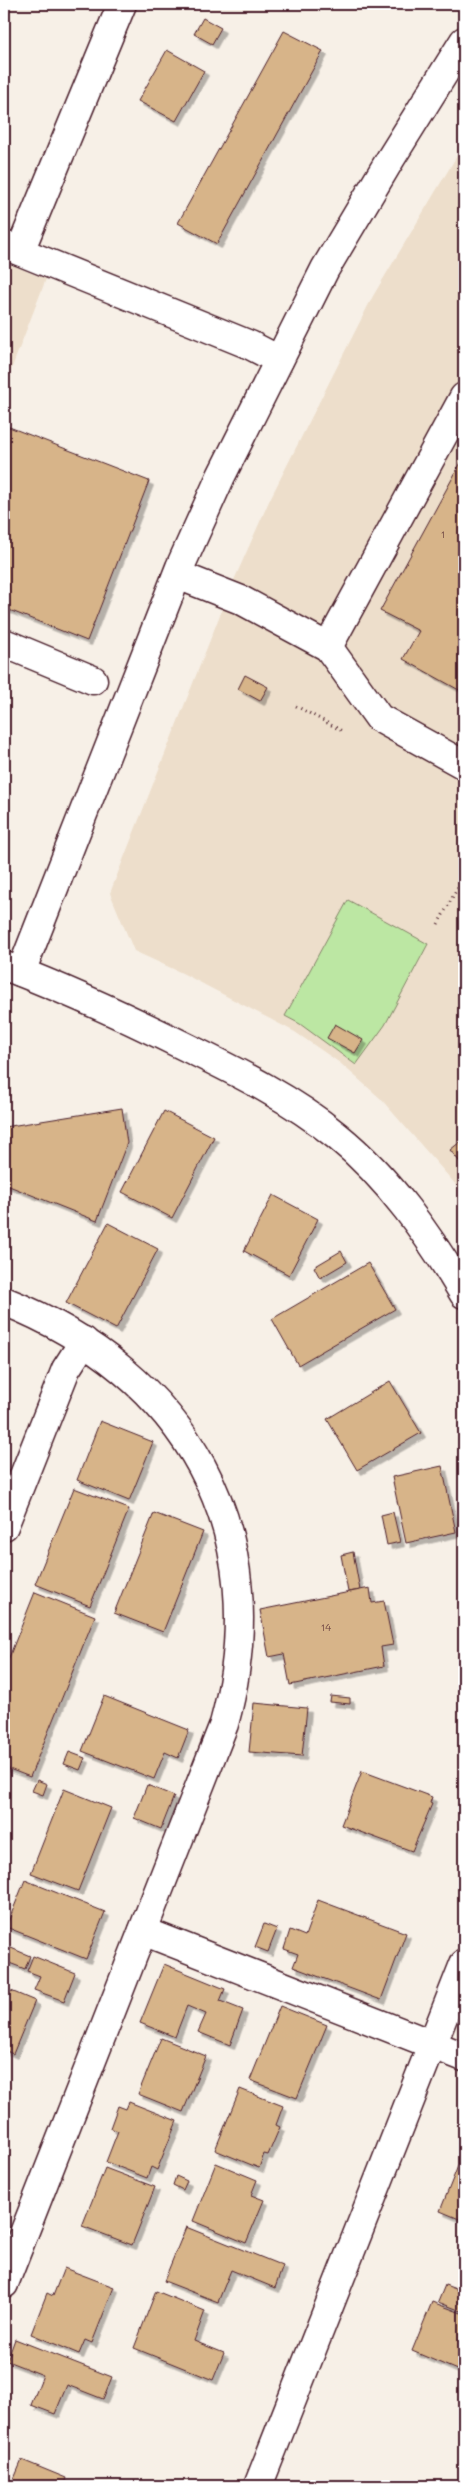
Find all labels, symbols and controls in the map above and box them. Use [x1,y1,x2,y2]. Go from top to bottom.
house number: 1 [441,527,445,541]
house number: 14 [321,1620,331,1634]

